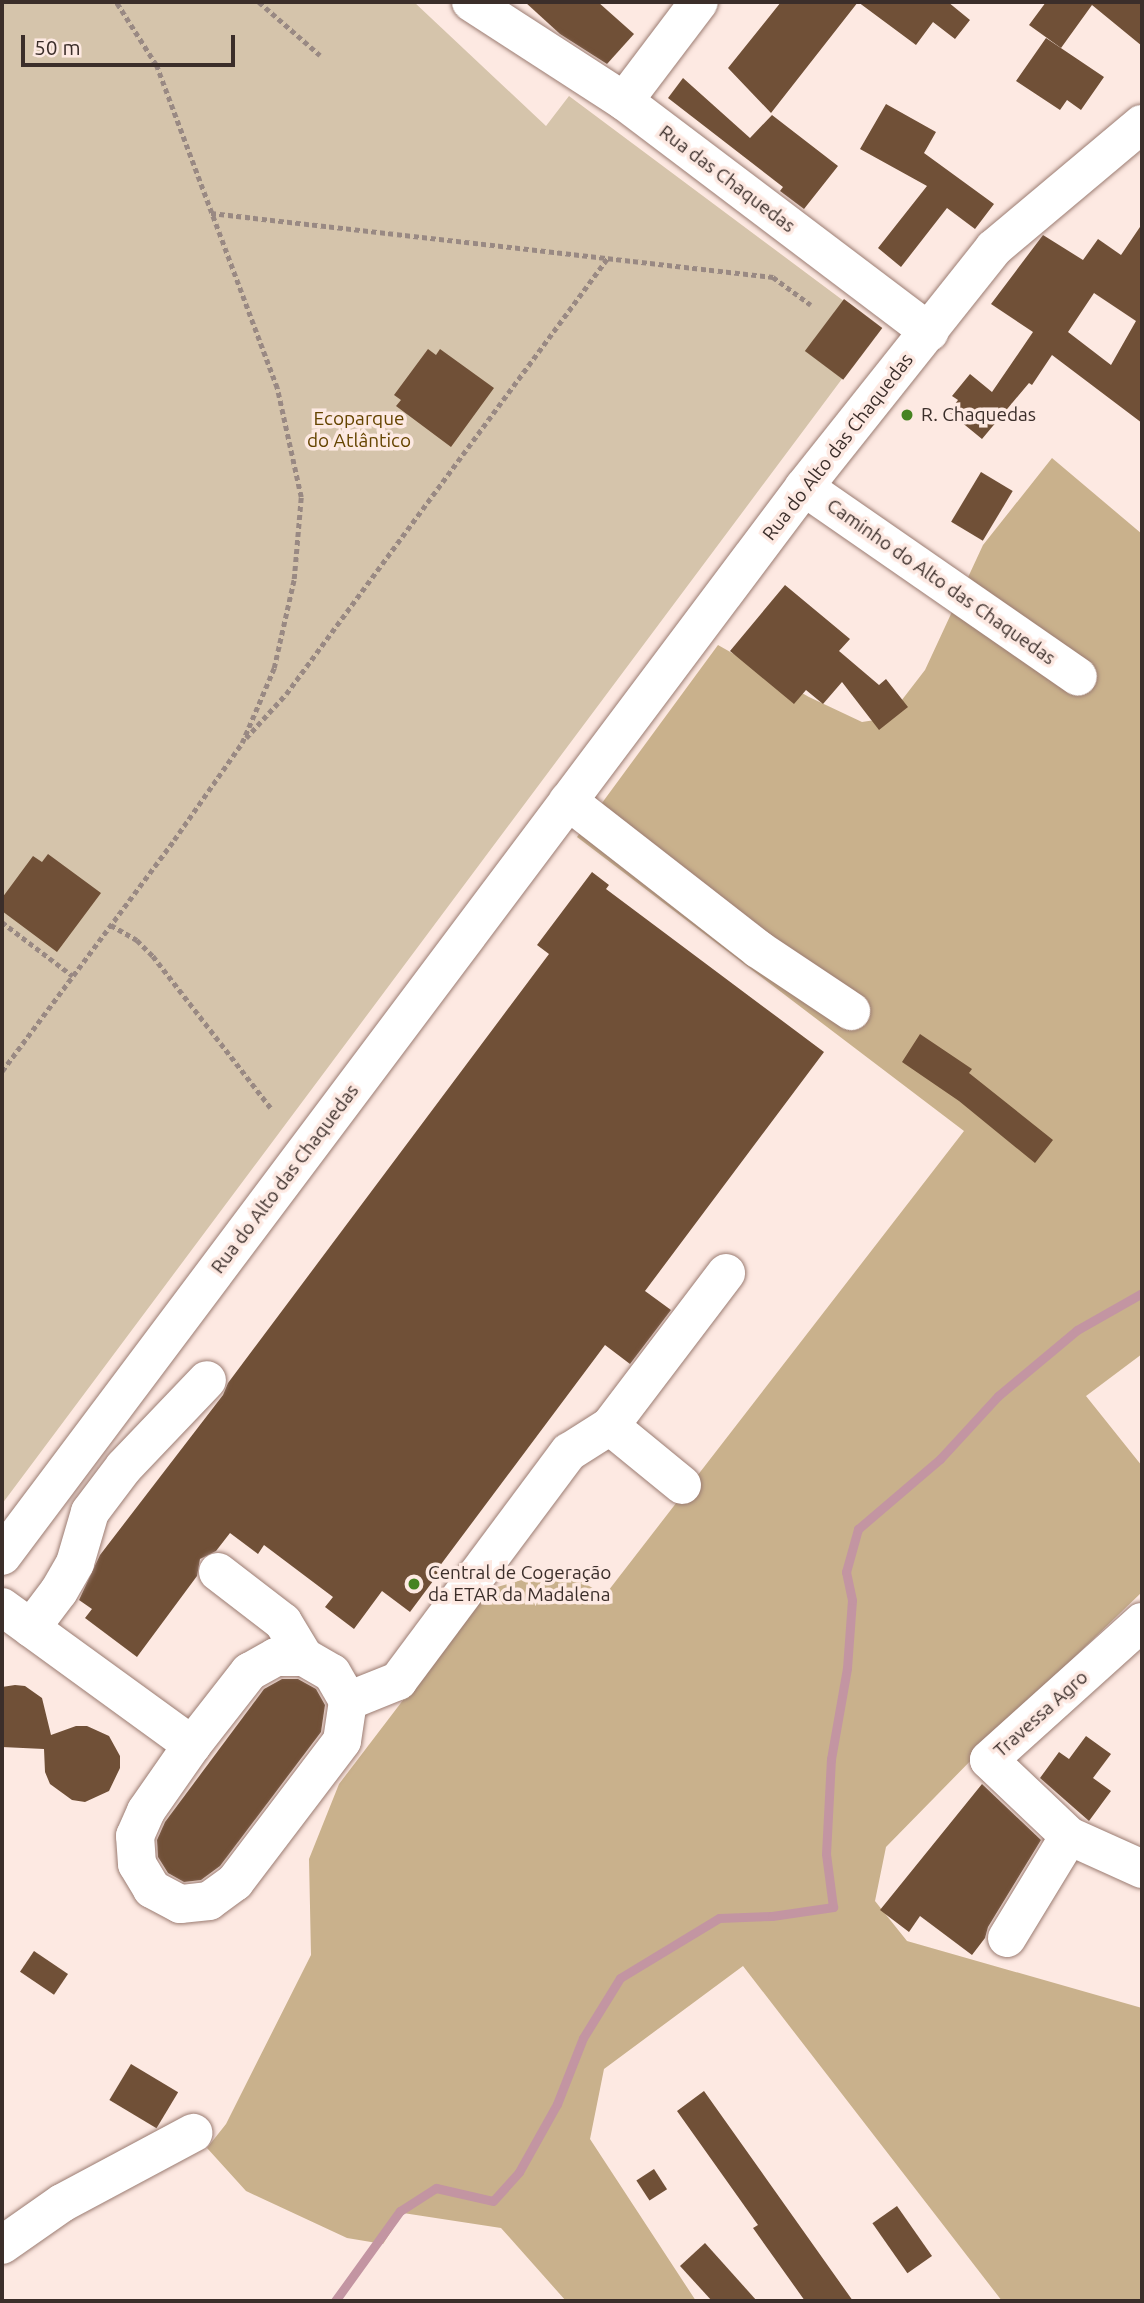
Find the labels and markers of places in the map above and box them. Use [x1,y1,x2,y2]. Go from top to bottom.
place label: R. Chaquedas [921,404,1036,426]
marker: R. Chaquedas [899,407,915,423]
place label: Central de Cogeração da ETAR da Madalena [428,1562,611,1606]
marker: Central de Cogeração da ETAR da Madalena [406,1576,422,1592]

